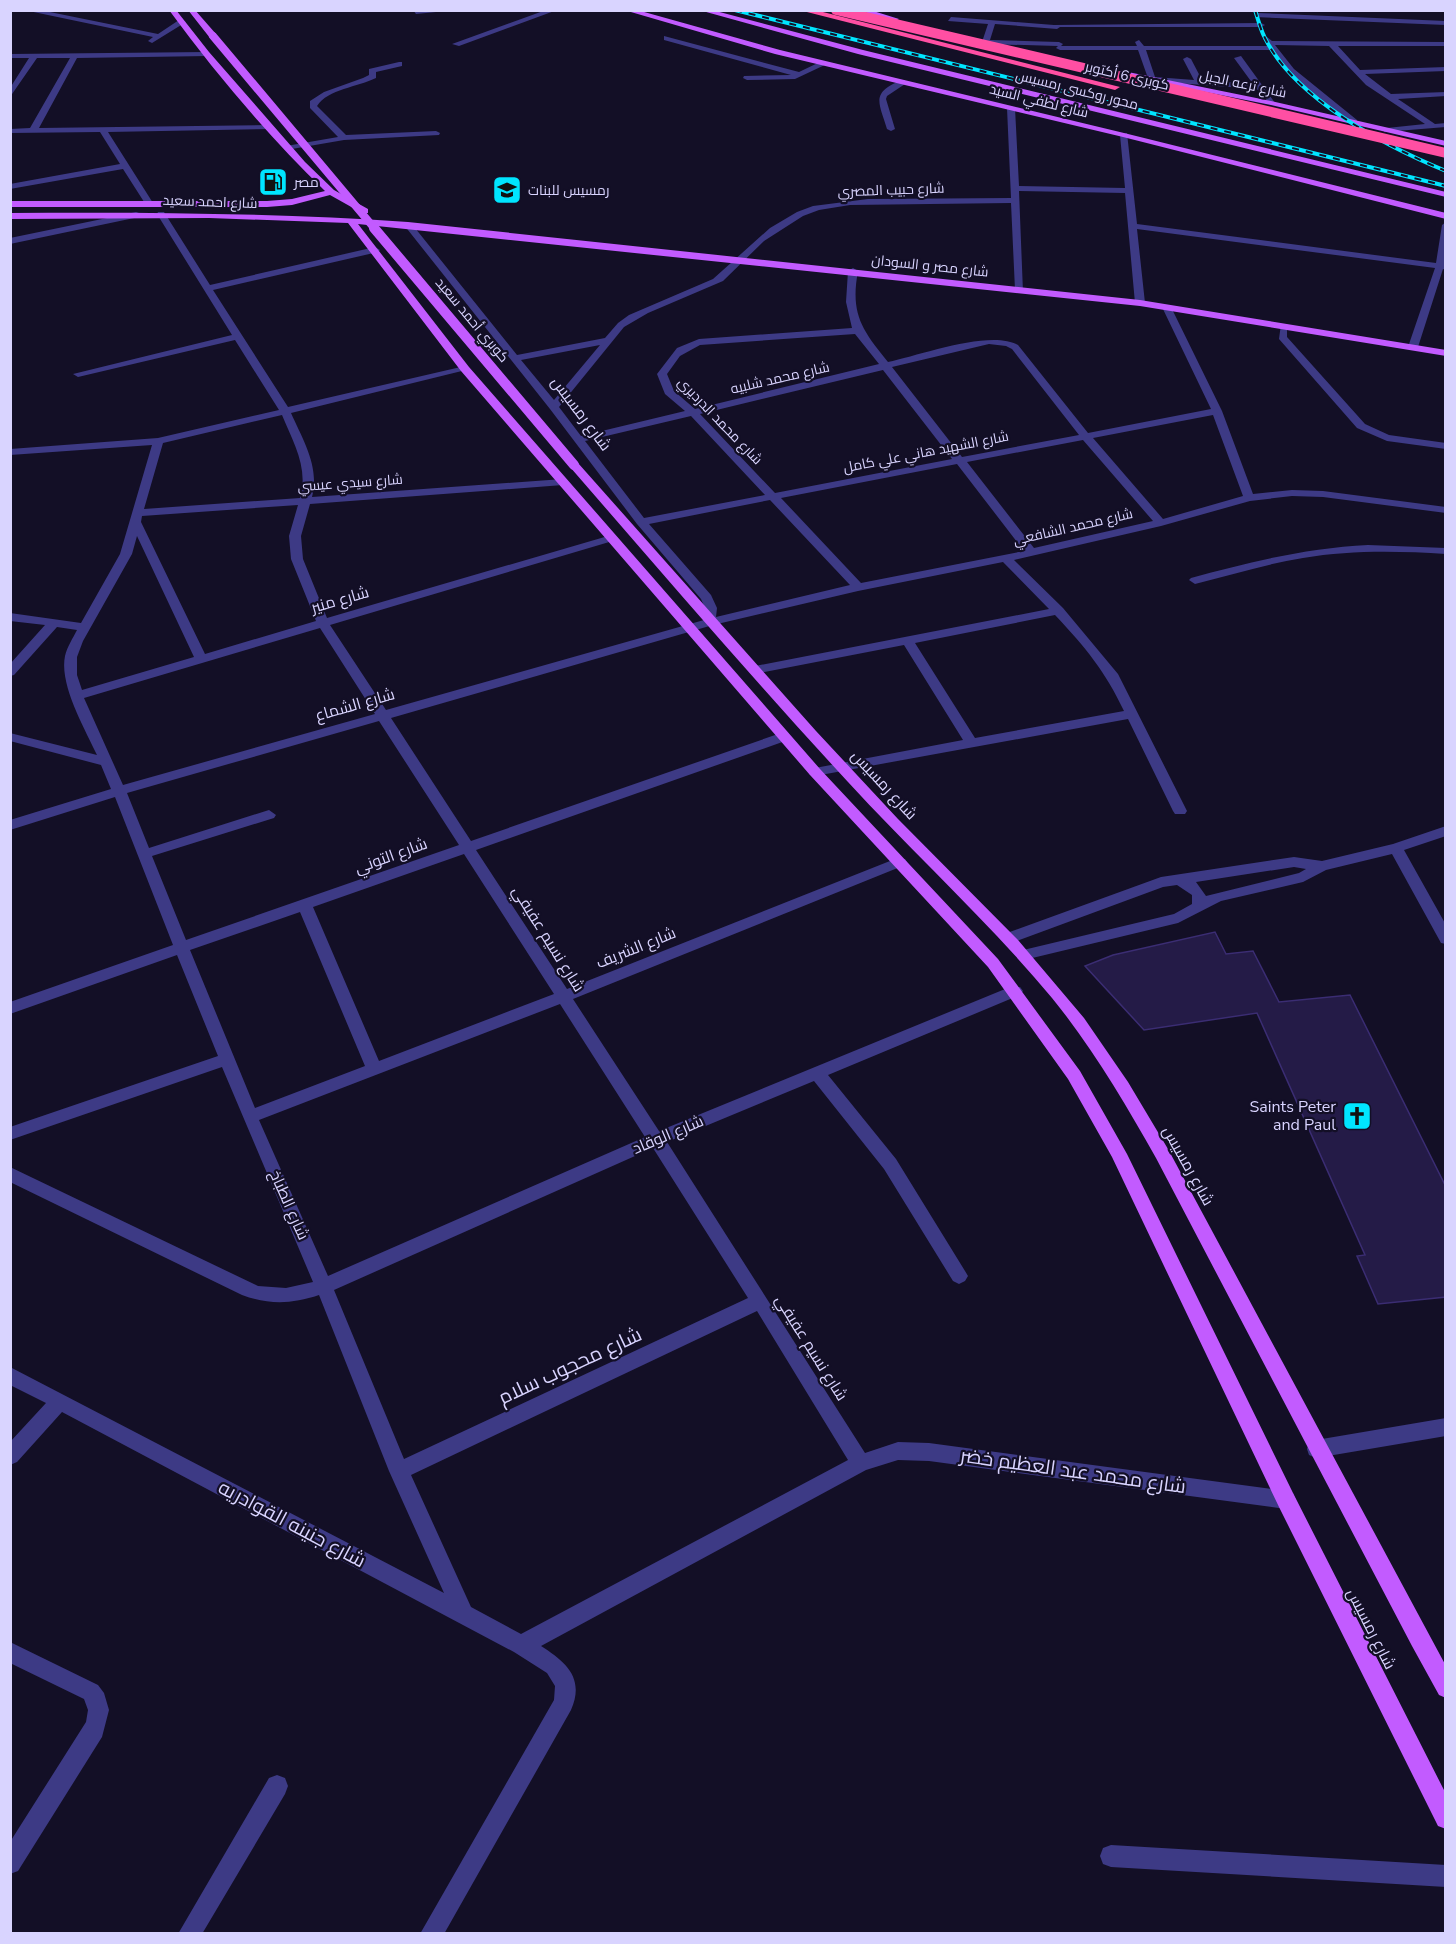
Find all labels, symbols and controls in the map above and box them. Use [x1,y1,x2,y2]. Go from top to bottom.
street label: كوبرى 6 أكتوبر [1082,57,1171,95]
street label: شارع ترعه الجبل [1198,65,1288,103]
street label: محور روكسى رمسيس [1014,66,1140,114]
street label: شارع لطفي السيد [987,80,1090,124]
fuel station icon: مصر [257,166,289,198]
place label: مصر [293,173,319,192]
school or university icon: رمسيس للبنات [491,174,523,206]
street label: شارع حبيب المصري [837,179,945,203]
place label: رمسيس للبنات [528,181,609,200]
street label: شارع احمد سعيد [162,191,258,213]
street label: شارع مصر و السودان [870,250,990,282]
street label: كوبري أحمد سعيد [429,274,513,368]
street label: شارع محمد شلبيه [729,357,831,399]
street label: شارع رمسيس [546,372,616,456]
street label: شارع محمد الدرديري [672,373,767,470]
street label: شارع الشهيد هاني علي كامل [842,427,1011,479]
street label: شارع سيدي عيسي [297,470,403,498]
street label: شارع محمد الشافعي [1011,504,1135,552]
street label: شارع منير [307,581,372,619]
street label: شارع الشماع [313,683,397,727]
street label: شارع رمسيس [846,745,922,825]
street label: شارع التوني [351,833,431,881]
street label: شارع نسيم عفيفي [505,882,589,997]
street label: شارع الشريف [593,922,679,974]
place label: Saints Peter and Paul [1249,1096,1336,1136]
church icon: Saints Peter and Paul [1341,1100,1373,1132]
street label: شارع الوقاد [629,1110,707,1160]
street label: شارع رمسيس [1157,1122,1219,1210]
street label: شارع الطباخ [264,1166,314,1244]
street label: شارع نسيم عفيفي [768,1291,852,1406]
street label: شارع محجوب سلام [494,1321,646,1411]
street label: شارع محمد عبد العظيم خضر [957,1442,1188,1500]
street label: شارع جنينه القوادريه [214,1474,370,1574]
street label: شارع رمسيس [1341,1585,1401,1673]

